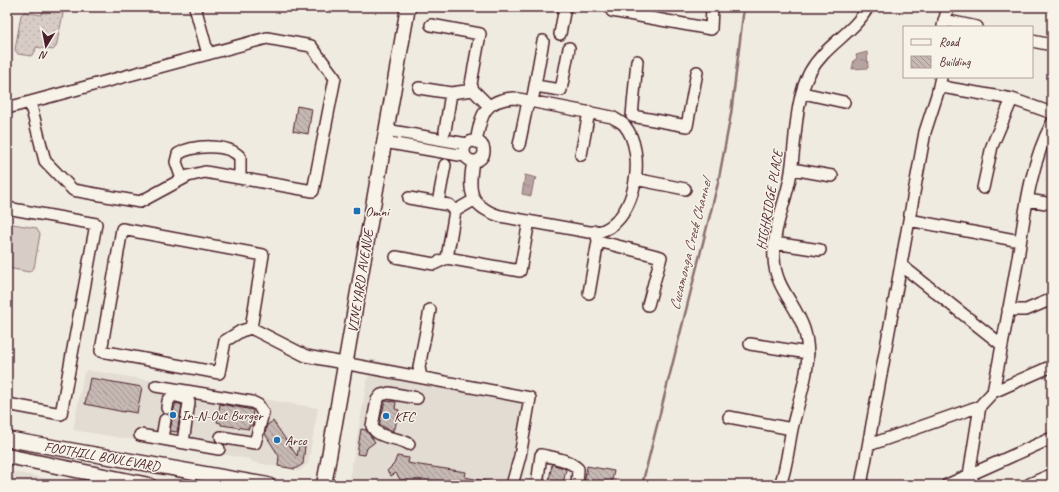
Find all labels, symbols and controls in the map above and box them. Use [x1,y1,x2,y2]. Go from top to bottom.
north arrow [26,26,66,66]
legend [903,26,1033,78]
text: Road [939,34,961,50]
text: N [38,48,49,63]
text: Building [939,54,971,70]
street label: HIGHRIDGE PLACE [752,147,787,251]
water label: Cucamonga Creek Channel [665,173,717,312]
place label: Omni [365,203,391,220]
marker: Omni [352,206,362,216]
street label: VINEYARD AVENUE [344,227,377,334]
place label: In-N-Out Burger [181,407,264,424]
place label: KFC [394,408,417,425]
marker: In-N-Out Burger [168,410,178,420]
marker: KFC [381,411,391,421]
place label: Arco [285,432,308,449]
marker: Arco [272,435,282,445]
street label: FOOTHILL BOULEVARD [43,438,163,475]

